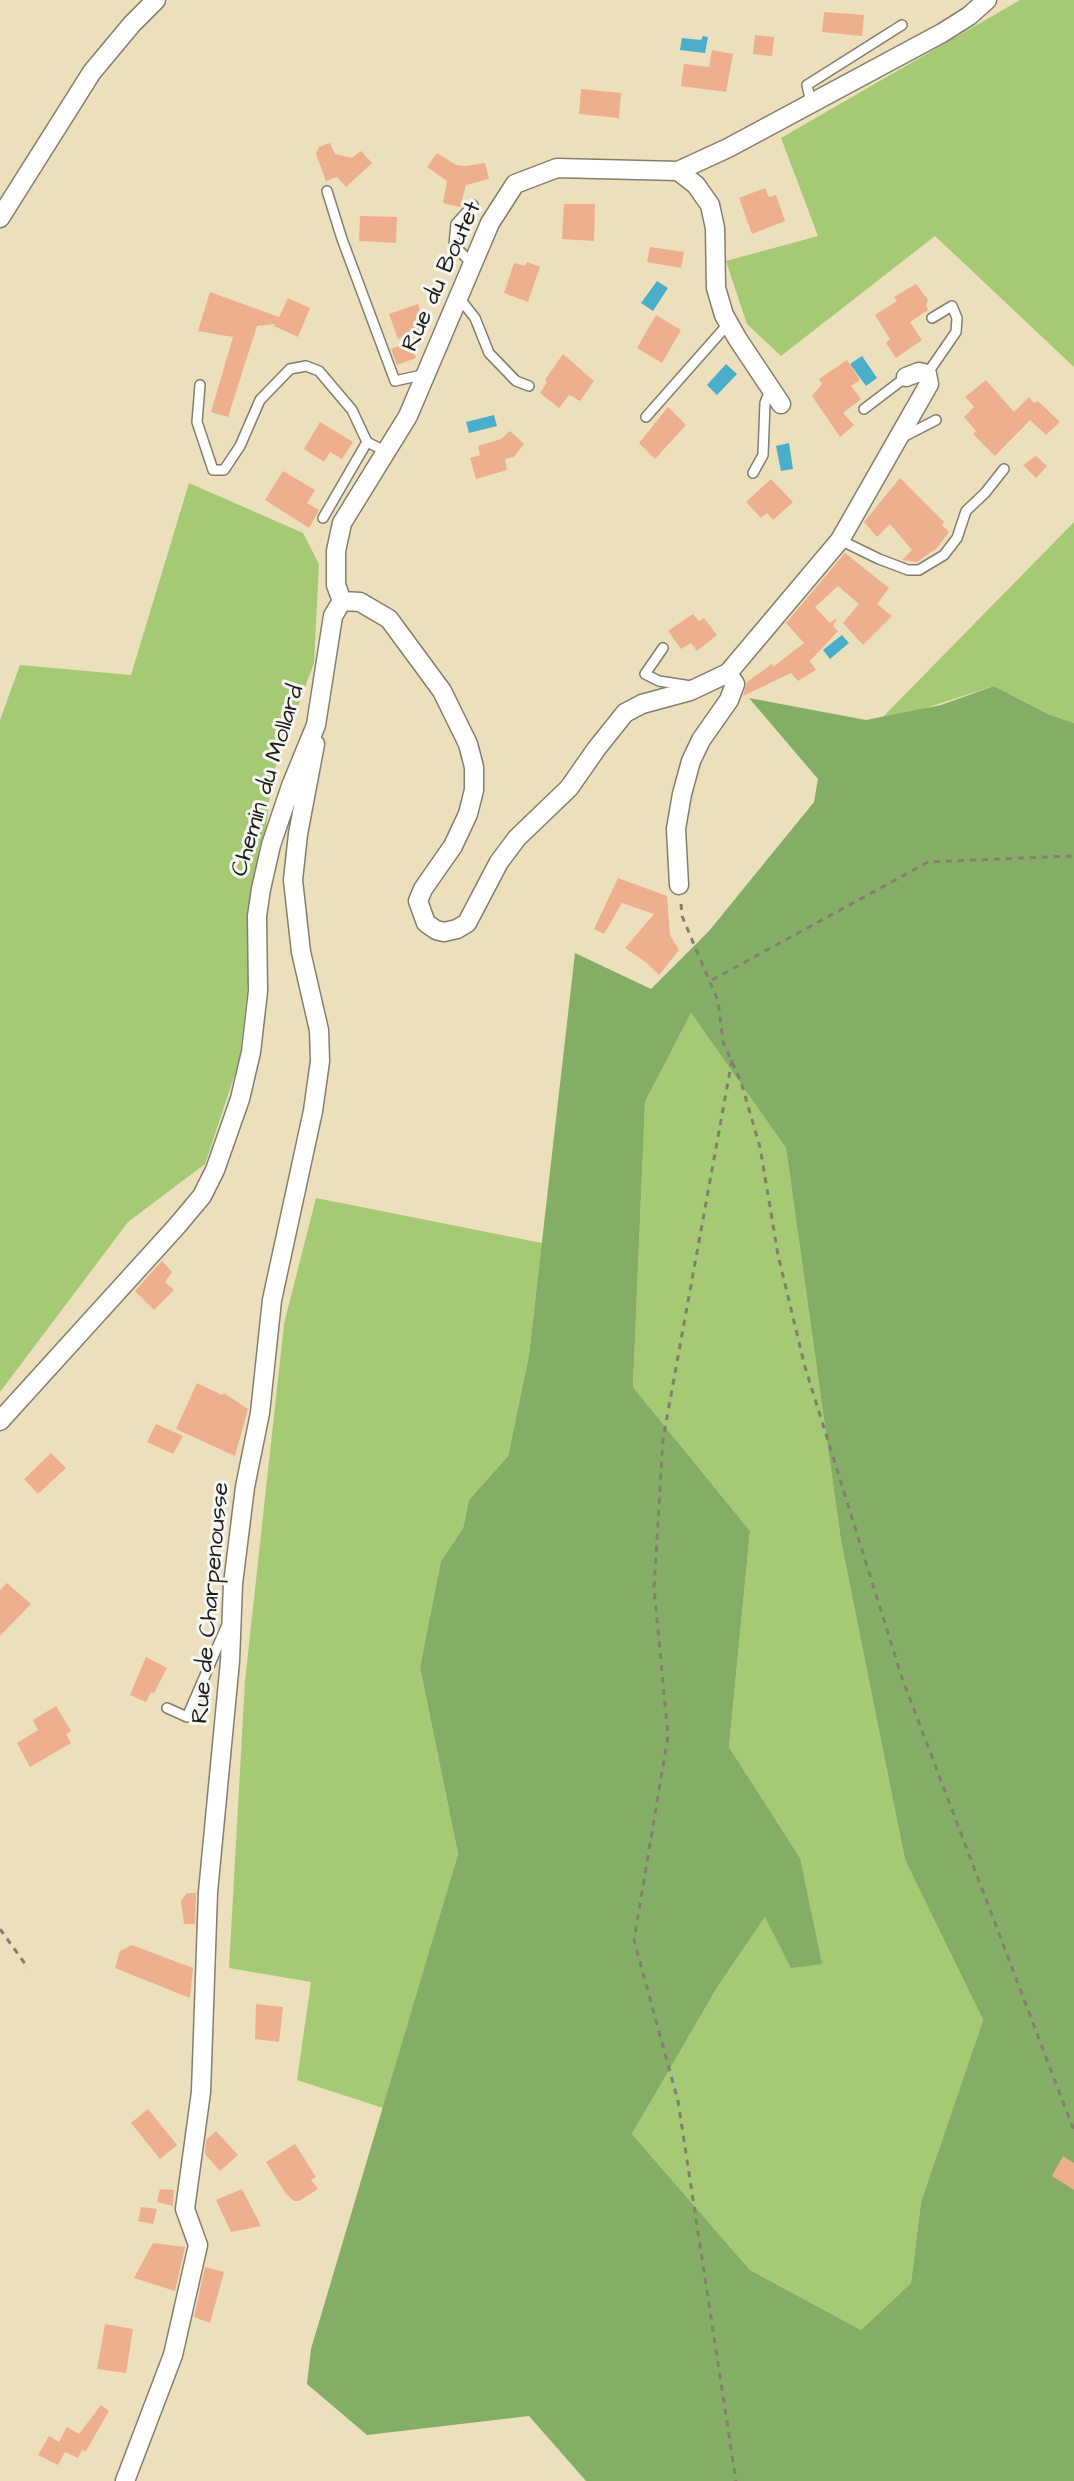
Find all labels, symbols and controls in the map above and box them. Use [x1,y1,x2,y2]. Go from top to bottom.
street label: Rue du Boutet [397,198,489,356]
street label: Chemin du Mollard [226,682,312,880]
street label: Rue de Charpenousse [187,1481,237,1725]

